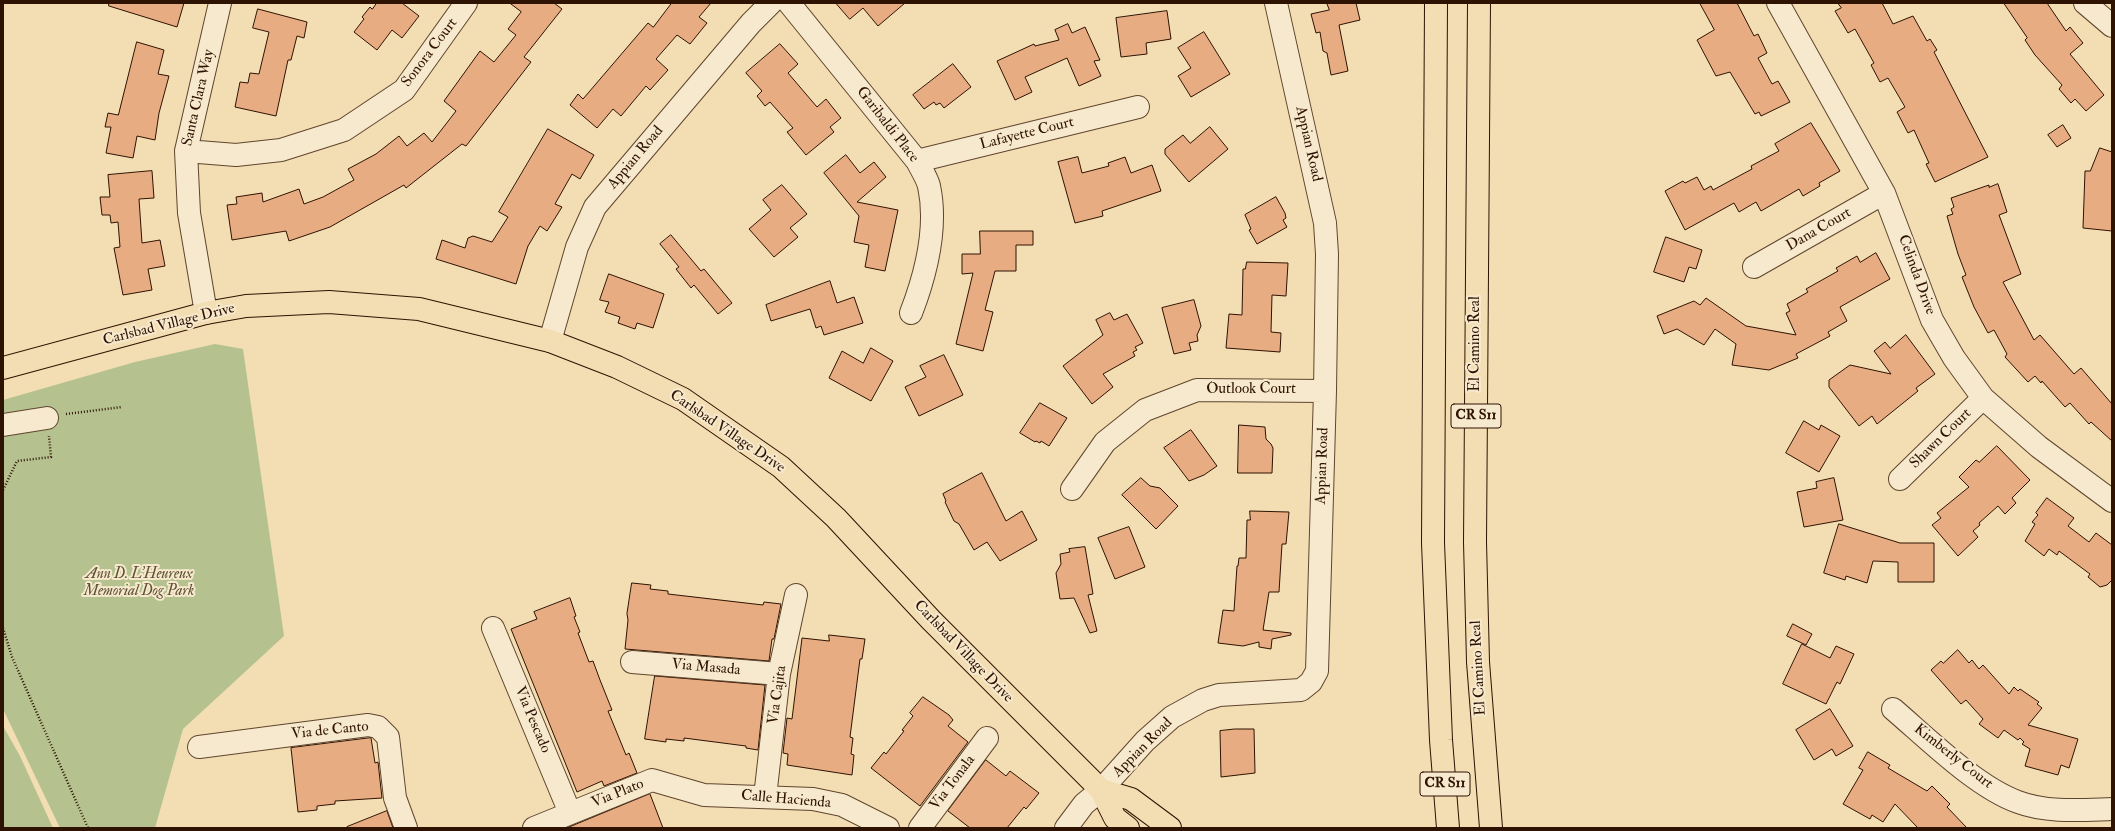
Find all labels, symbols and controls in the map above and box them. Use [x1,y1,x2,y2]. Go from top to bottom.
street label: Sonora Court [398,15,462,91]
street label: Santa Clara Way [179,48,219,148]
street label: Garibaldi Place [852,84,922,166]
street label: Appian Road [1291,104,1325,184]
street label: Lafayette Court [978,114,1076,154]
street label: Appian Road [604,123,668,193]
street label: Dana Court [1783,204,1855,256]
street label: Celinda Drive [1893,233,1939,317]
street label: El Camino Real [1467,296,1485,392]
street label: Carlsbad Village Drive [101,300,237,350]
street label: Outlook Court [1206,381,1296,399]
street label: Carlsbad Village Drive [666,387,788,477]
road number: CR S11 [1451,404,1501,428]
street label: Shawn Court [1906,405,1976,473]
street label: Appian Road [1313,427,1333,505]
park label: Ann D. L'Heureux Memorial Dog Park [84,566,194,601]
street label: Carlsbad Village Drive [910,597,1016,707]
street label: El Camino Real [1468,620,1490,716]
street label: Via Masada [671,656,741,680]
street label: Via Cajita [765,664,791,726]
street label: Via Pescado [510,684,554,756]
street label: Appian Road [1109,714,1177,782]
street label: Via de Canto [291,718,369,744]
street label: Kimberly Court [1910,721,1996,793]
street label: Via Tonala [926,752,980,814]
road number: CR S11 [1420,772,1470,796]
street label: Via Plato [589,775,647,813]
street label: Calle Hacienda [740,787,832,813]

